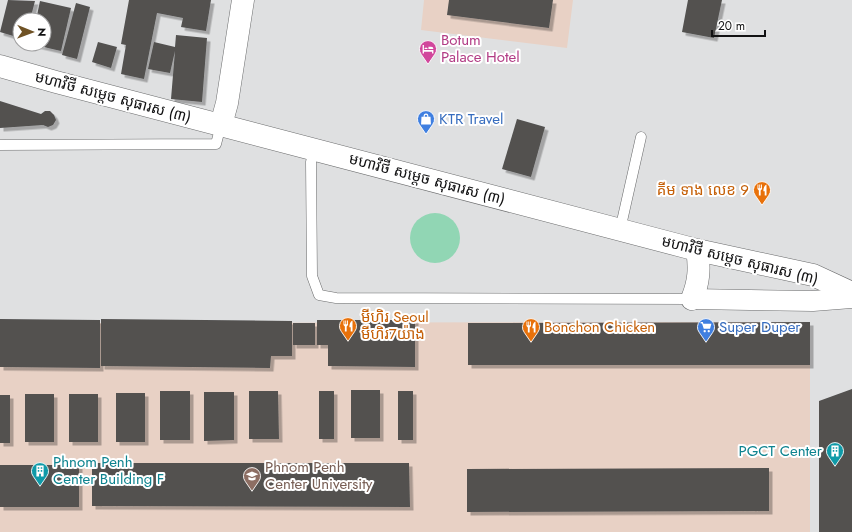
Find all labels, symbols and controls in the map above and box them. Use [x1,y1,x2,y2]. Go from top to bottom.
north arrow [12,12,52,52]
scale bar [712,12,765,38]
text: 20 m [718,17,745,35]
text: N [34,28,50,37]
place label: Botum Palace Hotel [441,29,520,68]
hotel icon: Botum Palace Hotel [418,39,438,64]
street label: មហាវិថី សម្តេច សុធារស (៣) [32,66,194,128]
place label: KTR Travel [439,108,503,130]
shop icon: KTR Travel [416,109,436,134]
street label: មហាវិថី សម្តេច សុធារស (៣) [346,148,508,210]
place label: គីម ទាង លេខ 9 [657,179,749,201]
restaurant icon: គីម ទាង លេខ 9 [752,180,772,205]
street label: មហាវិថី សម្តេច សុធារស (៣) [659,230,821,290]
place label: មីហិរ Seoul មីហិរ7យ៉ាង [361,306,429,345]
restaurant icon: មីហិរ Seoul មីហិរ7យ៉ាង [338,316,358,341]
place label: Bonchon Chicken [544,316,655,338]
place label: Super Duper [719,316,801,338]
restaurant icon: Bonchon Chicken [521,317,541,342]
supermarket icon: Super Duper [696,317,716,342]
place label: PGCT Center [739,440,823,462]
building icon: PGCT Center [825,441,845,466]
place label: Phnom Penh Center Building F [53,451,164,490]
place label: Phnom Penh Center University [265,456,373,495]
building icon: Phnom Penh Center Building F [30,461,50,486]
school or university icon: Phnom Penh Center University [242,466,262,491]

